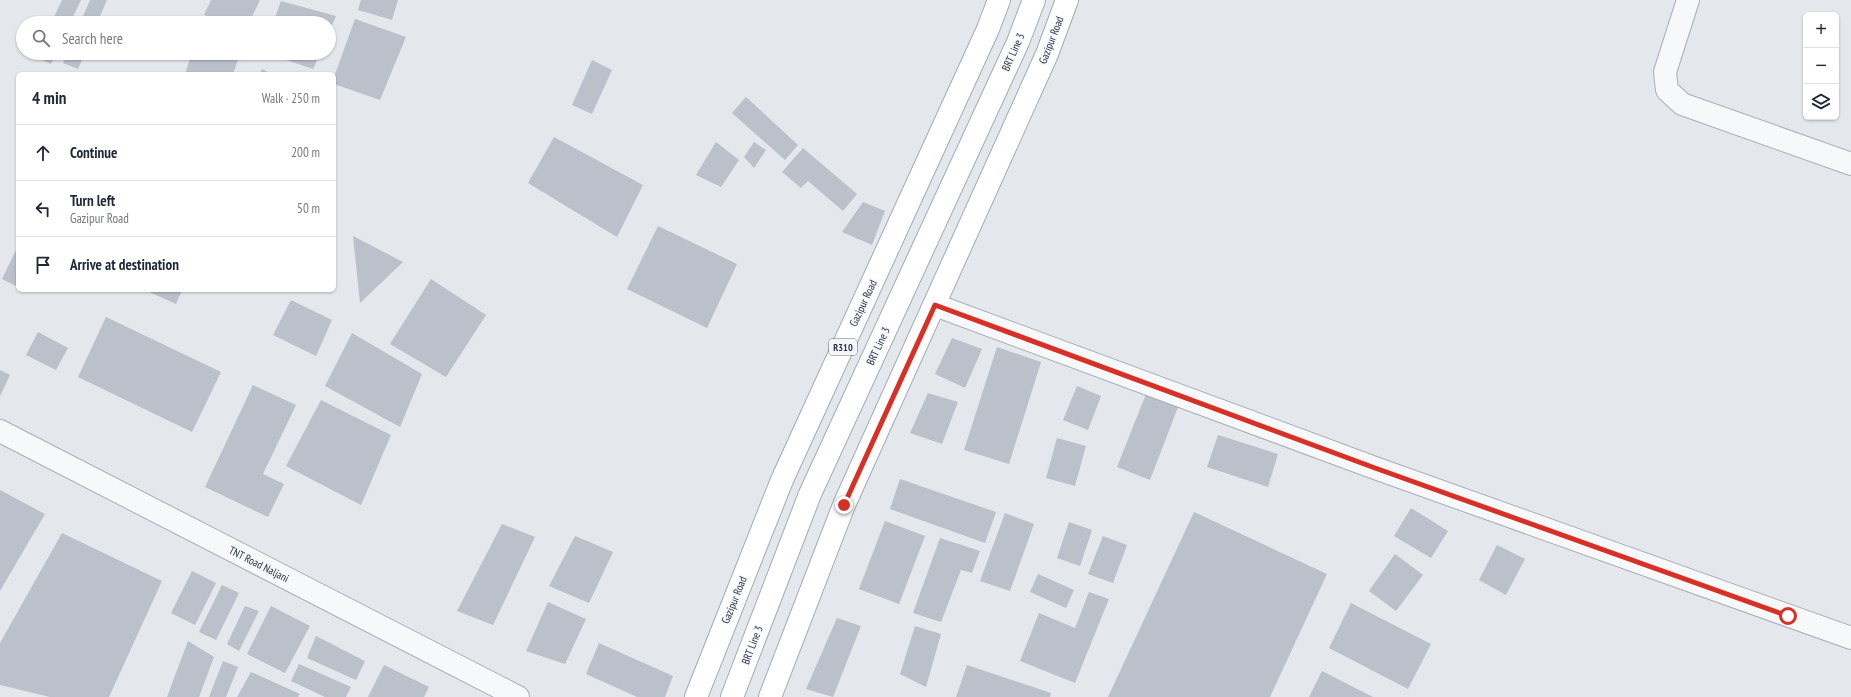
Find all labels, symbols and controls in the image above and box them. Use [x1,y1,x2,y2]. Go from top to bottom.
map controls [1803,12,1839,120]
button: + [1803,12,1839,48]
street label: Gazipur Road [1036,14,1067,66]
search box [16,16,336,60]
icon: search [30,27,52,49]
text: Search here [62,29,123,48]
street label: BRT Line 3 [998,31,1028,73]
button: − [1803,48,1839,84]
button: layers [1803,84,1839,120]
text: 4 min [32,87,66,109]
text: Walk · 250 m [262,90,320,107]
icon: ahead [32,142,54,164]
text: Continue [70,143,117,162]
text: 200 m [291,144,320,161]
text: Turn left [70,191,115,210]
icon: left [32,198,54,220]
text: 50 m [297,200,320,217]
text: Gazipur Road [70,210,129,227]
icon: arrive [32,254,54,276]
text: Arrive at destination [70,255,179,274]
street label: Gazipur Road [846,277,880,329]
street label: BRT Line 3 [863,325,893,367]
road number: R310 [829,339,857,355]
route end [835,496,853,514]
street label: TNT Road Naljani [227,543,291,585]
street label: Gazipur Road [718,574,750,626]
route start [1779,607,1797,625]
street label: BRT Line 3 [738,624,766,666]

